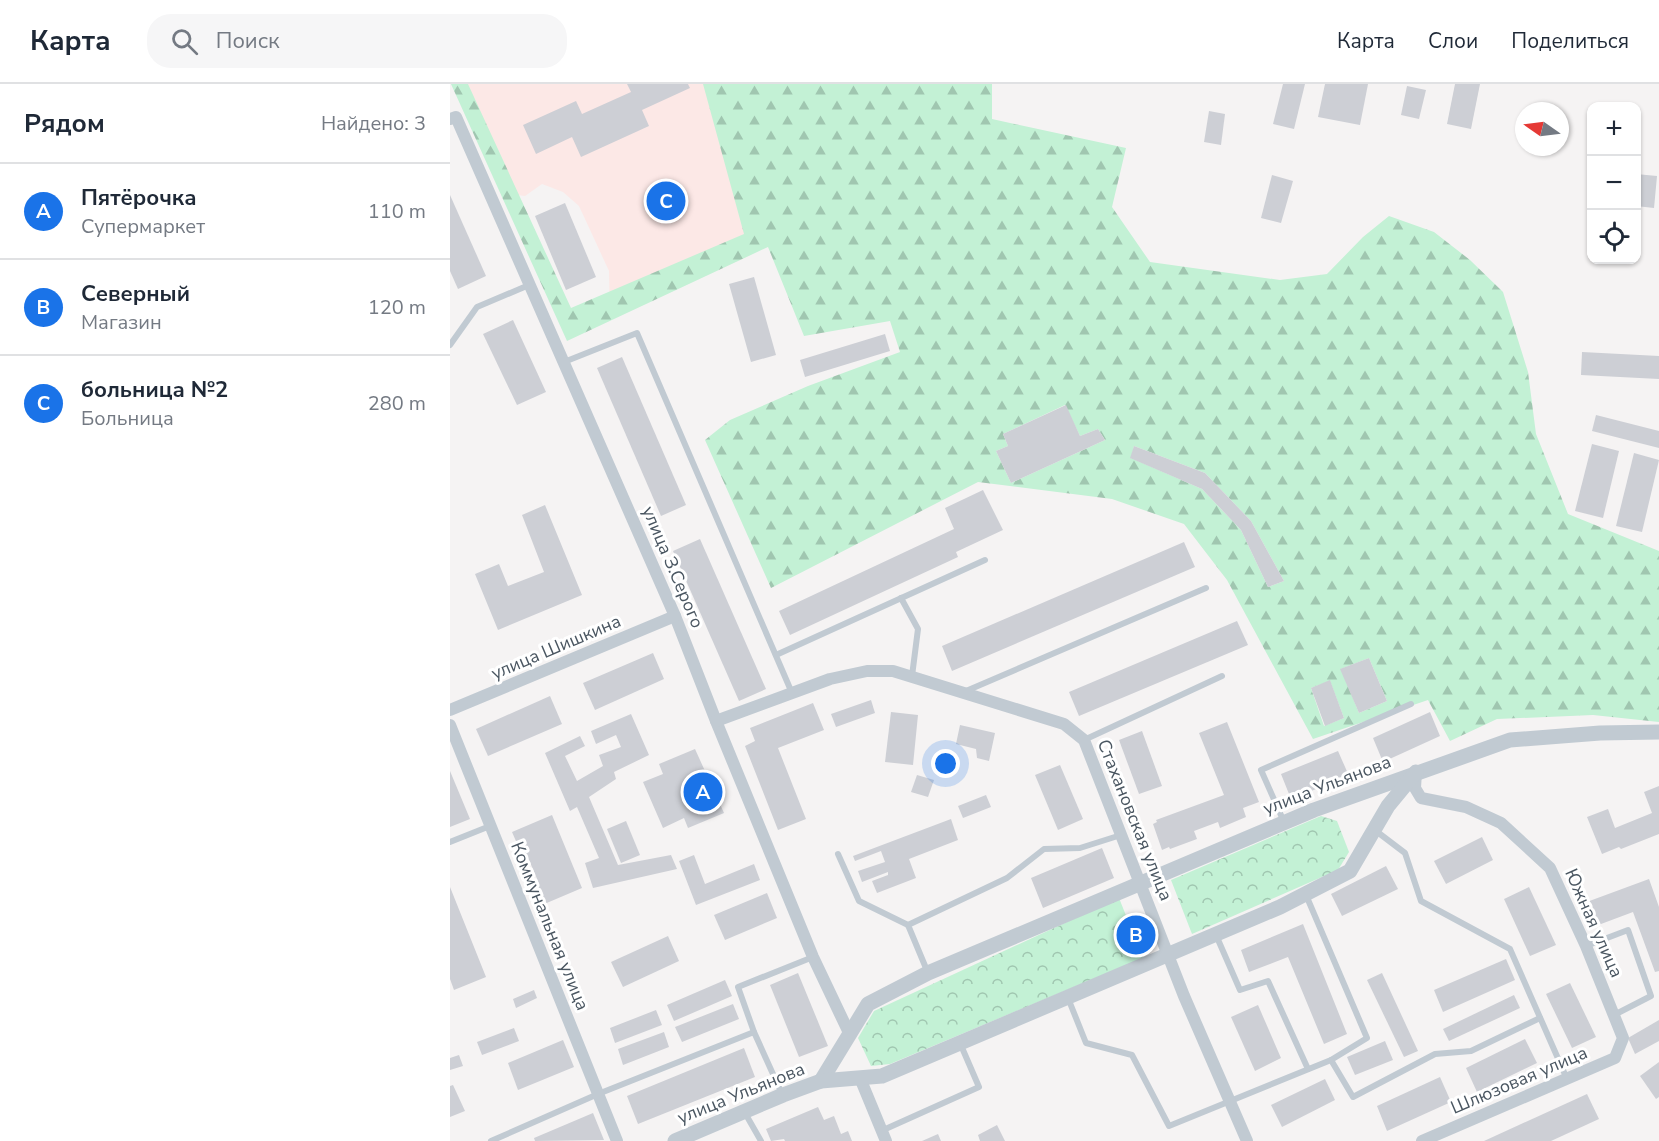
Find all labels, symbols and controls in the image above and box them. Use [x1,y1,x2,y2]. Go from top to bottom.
search box [147,14,567,68]
text: Карта [30,22,111,60]
icon: search [168,25,201,58]
text: Поиск [216,26,280,56]
text: Карта [1337,27,1395,55]
text: Слои [1428,27,1478,55]
text: Поделиться [1511,27,1629,55]
north arrow [1515,102,1569,156]
map controls [1587,102,1641,264]
button: + [1587,102,1641,156]
text: Рядом [24,106,105,141]
text: Найдено: 3 [321,110,426,137]
button: − [1587,156,1641,210]
pin: C [646,178,686,224]
text: Пятёрочка [81,183,197,213]
text: A [36,198,51,225]
text: 110 m [368,198,426,225]
button: locate [1587,210,1641,264]
text: Супермаркет [81,213,205,240]
text: Северный [81,279,190,309]
text: B [37,294,50,321]
text: 120 m [368,294,426,321]
text: Магазин [81,309,162,336]
text: больница №2 [81,375,228,405]
text: C [37,390,50,417]
text: 280 m [368,390,426,417]
text: Больница [81,405,174,432]
street label: улица З.Серого [636,502,710,632]
street label: улица Шишкина [487,609,625,685]
street label: Стахановская улица [1092,736,1178,904]
your location [931,749,960,778]
street label: улица Ульянова [1260,750,1394,820]
pin: A [684,770,722,814]
street label: Коммунальная улица [505,838,595,1014]
street label: Южная улица [1559,865,1629,981]
pin: B [1116,912,1156,958]
street label: Шлюзовая улица [1447,1040,1591,1120]
street label: улица Ульянова [674,1057,808,1129]

